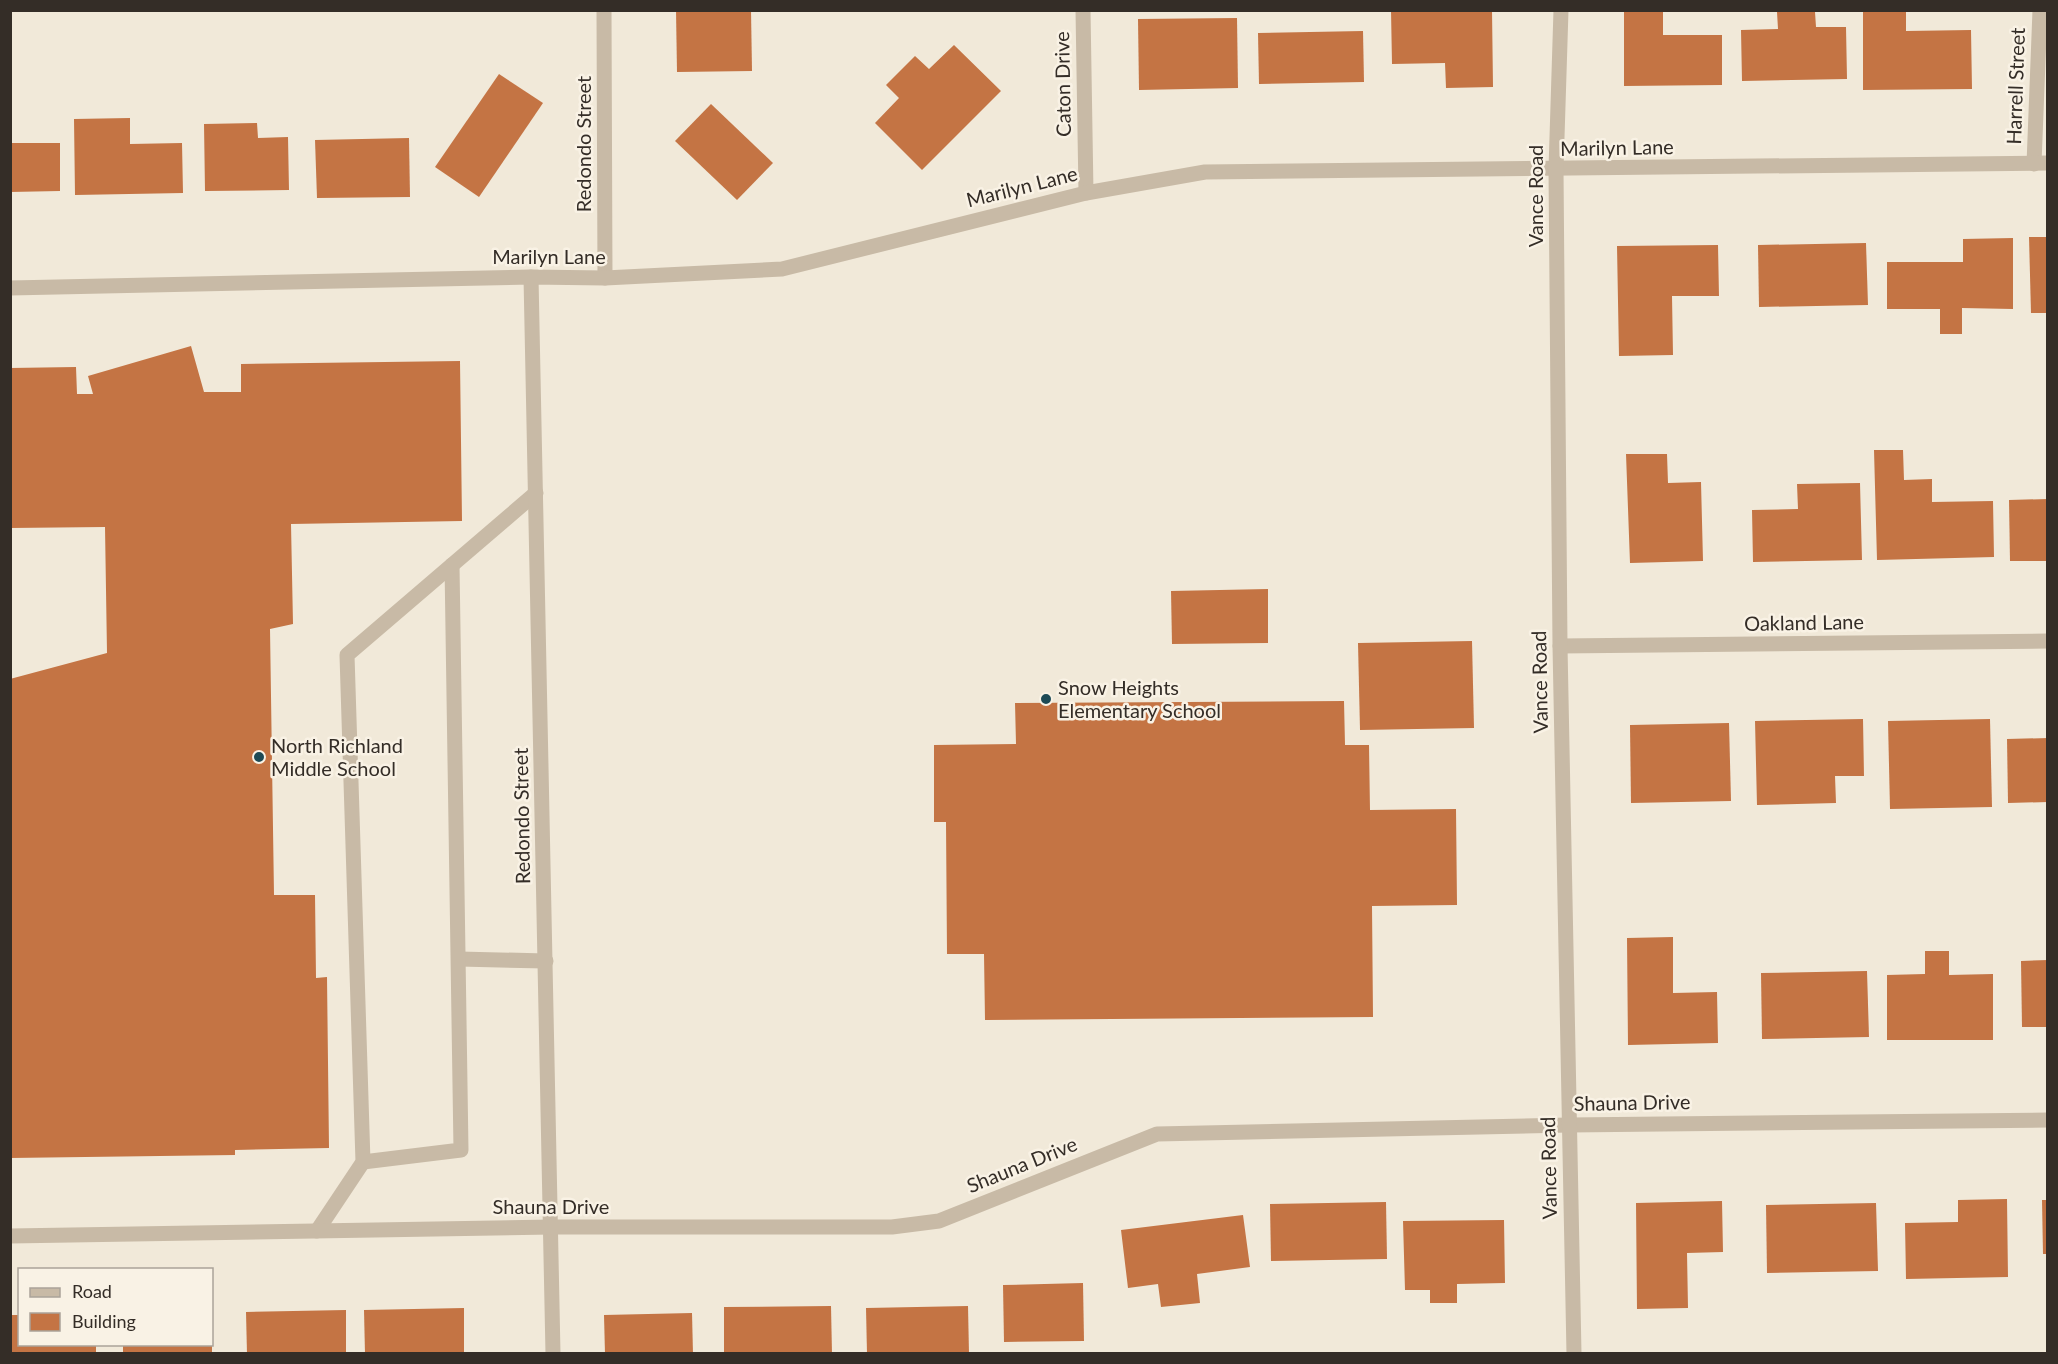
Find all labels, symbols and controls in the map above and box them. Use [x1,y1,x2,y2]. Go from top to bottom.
street label: Harrell Street [2001,27,2029,145]
street label: Caton Drive [1049,31,1075,137]
street label: Redondo Street [571,76,595,212]
street label: Marilyn Lane [1560,134,1674,160]
street label: Vance Road [1523,145,1547,247]
street label: Marilyn Lane [964,161,1080,211]
street label: Marilyn Lane [492,244,606,268]
street label: Oakland Lane [1744,609,1864,635]
street label: Vance Road [1526,631,1552,734]
place label: Snow Heights Elementary School [1058,675,1221,722]
marker: Snow Heights Elementary School [1039,692,1053,706]
place label: North Richland Middle School [271,733,403,780]
street label: Redondo Street [508,748,534,884]
marker: North Richland Middle School [252,750,266,764]
street label: Shauna Drive [1573,1089,1691,1115]
street label: Vance Road [1535,1117,1561,1220]
street label: Shauna Drive [963,1131,1080,1197]
street label: Shauna Drive [493,1194,609,1218]
legend [18,1268,213,1346]
text: Road [72,1280,112,1302]
text: Building [72,1310,136,1332]

